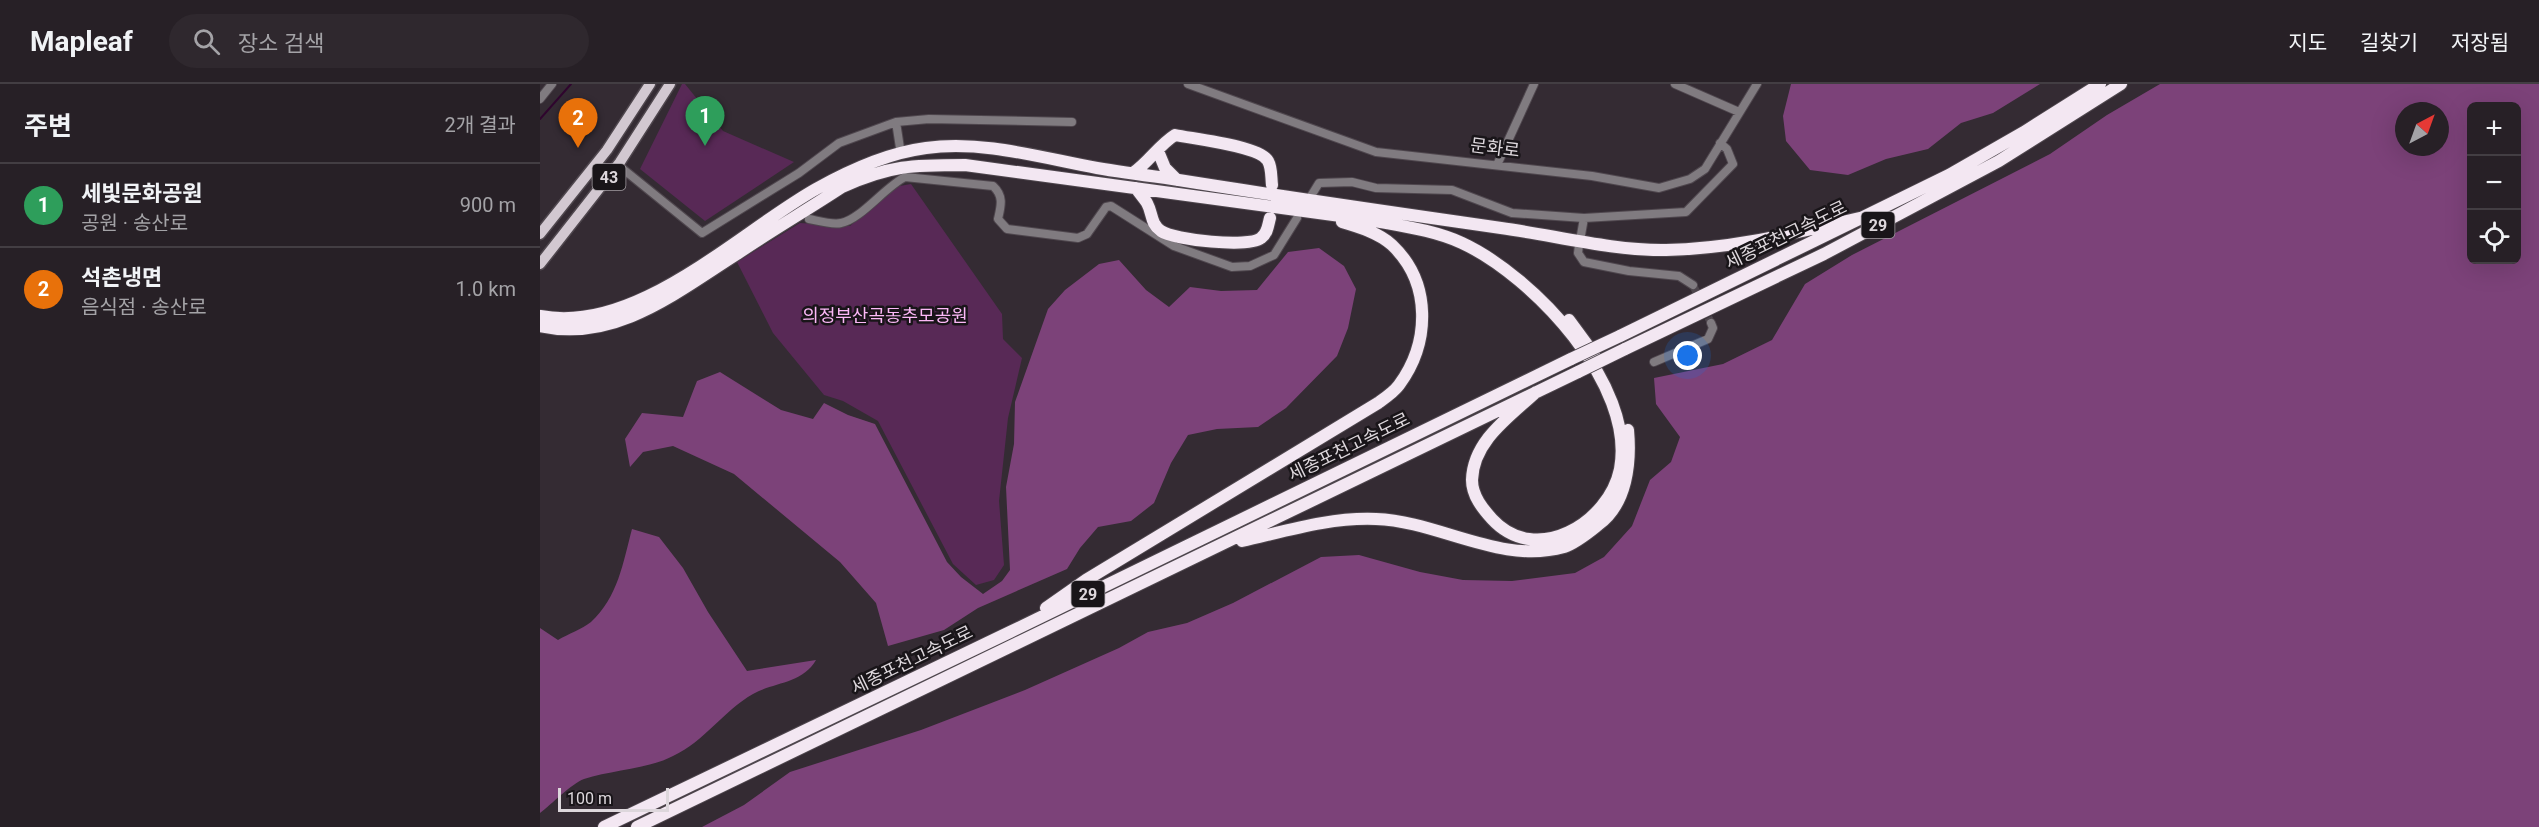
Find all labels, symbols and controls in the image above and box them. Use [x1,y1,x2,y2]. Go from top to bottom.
search box [169,14,589,68]
text: Mapleaf [30,25,133,58]
icon: search [190,25,223,58]
text: 장소 검색 [238,31,324,56]
text: 지도 [2288,31,2327,55]
text: 길찾기 [2360,31,2418,55]
text: 저장됨 [2451,31,2509,55]
pin: 1 [686,97,724,146]
pin: 2 [558,98,597,148]
north arrow [2395,102,2449,156]
map controls [2467,102,2521,264]
button: + [2467,102,2521,156]
text: 주변 [24,111,72,141]
text: 2개 결과 [445,113,516,137]
street label: 문화로 [1469,134,1521,161]
button: − [2467,156,2521,210]
road number: 43 [592,164,626,190]
text: 세빛문화공원 [81,181,202,206]
text: 1 [38,193,49,217]
text: 900 m [460,193,516,217]
street label: 세종포천고속도로 [1722,196,1850,273]
button: locate [2467,210,2521,264]
text: 공원 · 송산로 [81,211,188,235]
road number: 29 [1862,212,1894,238]
text: 석촌냉면 [81,265,162,290]
text: 2 [38,277,49,301]
text: 1.0 km [456,277,516,301]
text: 음식점 · 송산로 [81,295,207,319]
park label: 의정부산곡동추모공원 [802,305,968,326]
your location [1673,341,1702,370]
street label: 세종포천고속도로 [1285,408,1413,485]
road number: 29 [1072,581,1104,607]
street label: 세종포천고속도로 [848,621,976,698]
scale bar [558,785,669,812]
text: 100 m [567,789,612,808]

